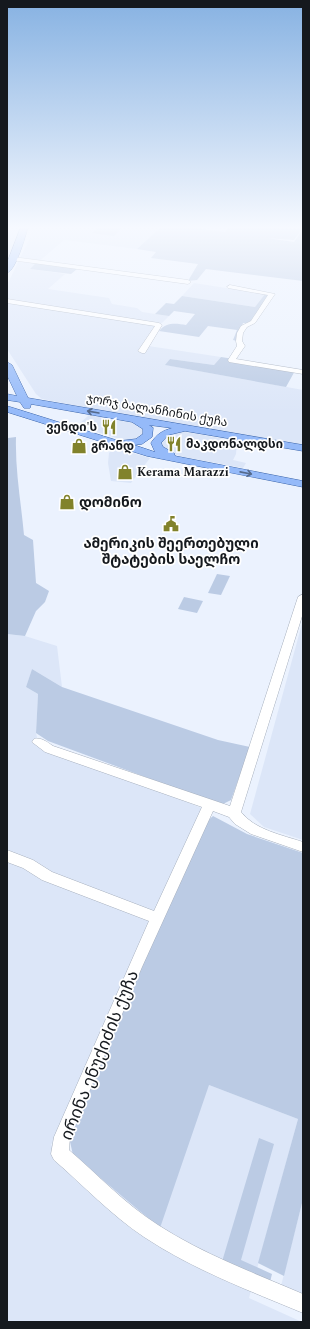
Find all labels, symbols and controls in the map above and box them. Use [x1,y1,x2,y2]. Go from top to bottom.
street label: ჯორჯ ბალანჩინის ქუჩა [85,389,229,432]
one-way arrow [87,408,100,416]
place label: ვენდი'ს [46,418,97,437]
restaurant icon: ვენდი'ს [100,418,118,436]
restaurant icon: მაკდონალდსი [165,435,183,453]
place label: მაკდონალდსი [186,435,283,454]
shop icon: გრანდ [70,437,88,455]
place label: გრანდ [91,437,134,456]
shop icon: Kerama Marazzi [116,463,134,481]
place label: Kerama Marazzi [137,463,229,482]
one-way arrow [239,469,252,477]
place label: დომინო [79,492,142,513]
shop icon: დომინო [58,493,76,511]
public building icon: ამერიკის შეერთებული შტატების საელჩო [162,515,180,533]
place label: ამერიკის შეერთებული შტატების საელჩო [83,533,259,570]
street label: ირინა ენუქიძის ქუჩა [54,966,146,1144]

